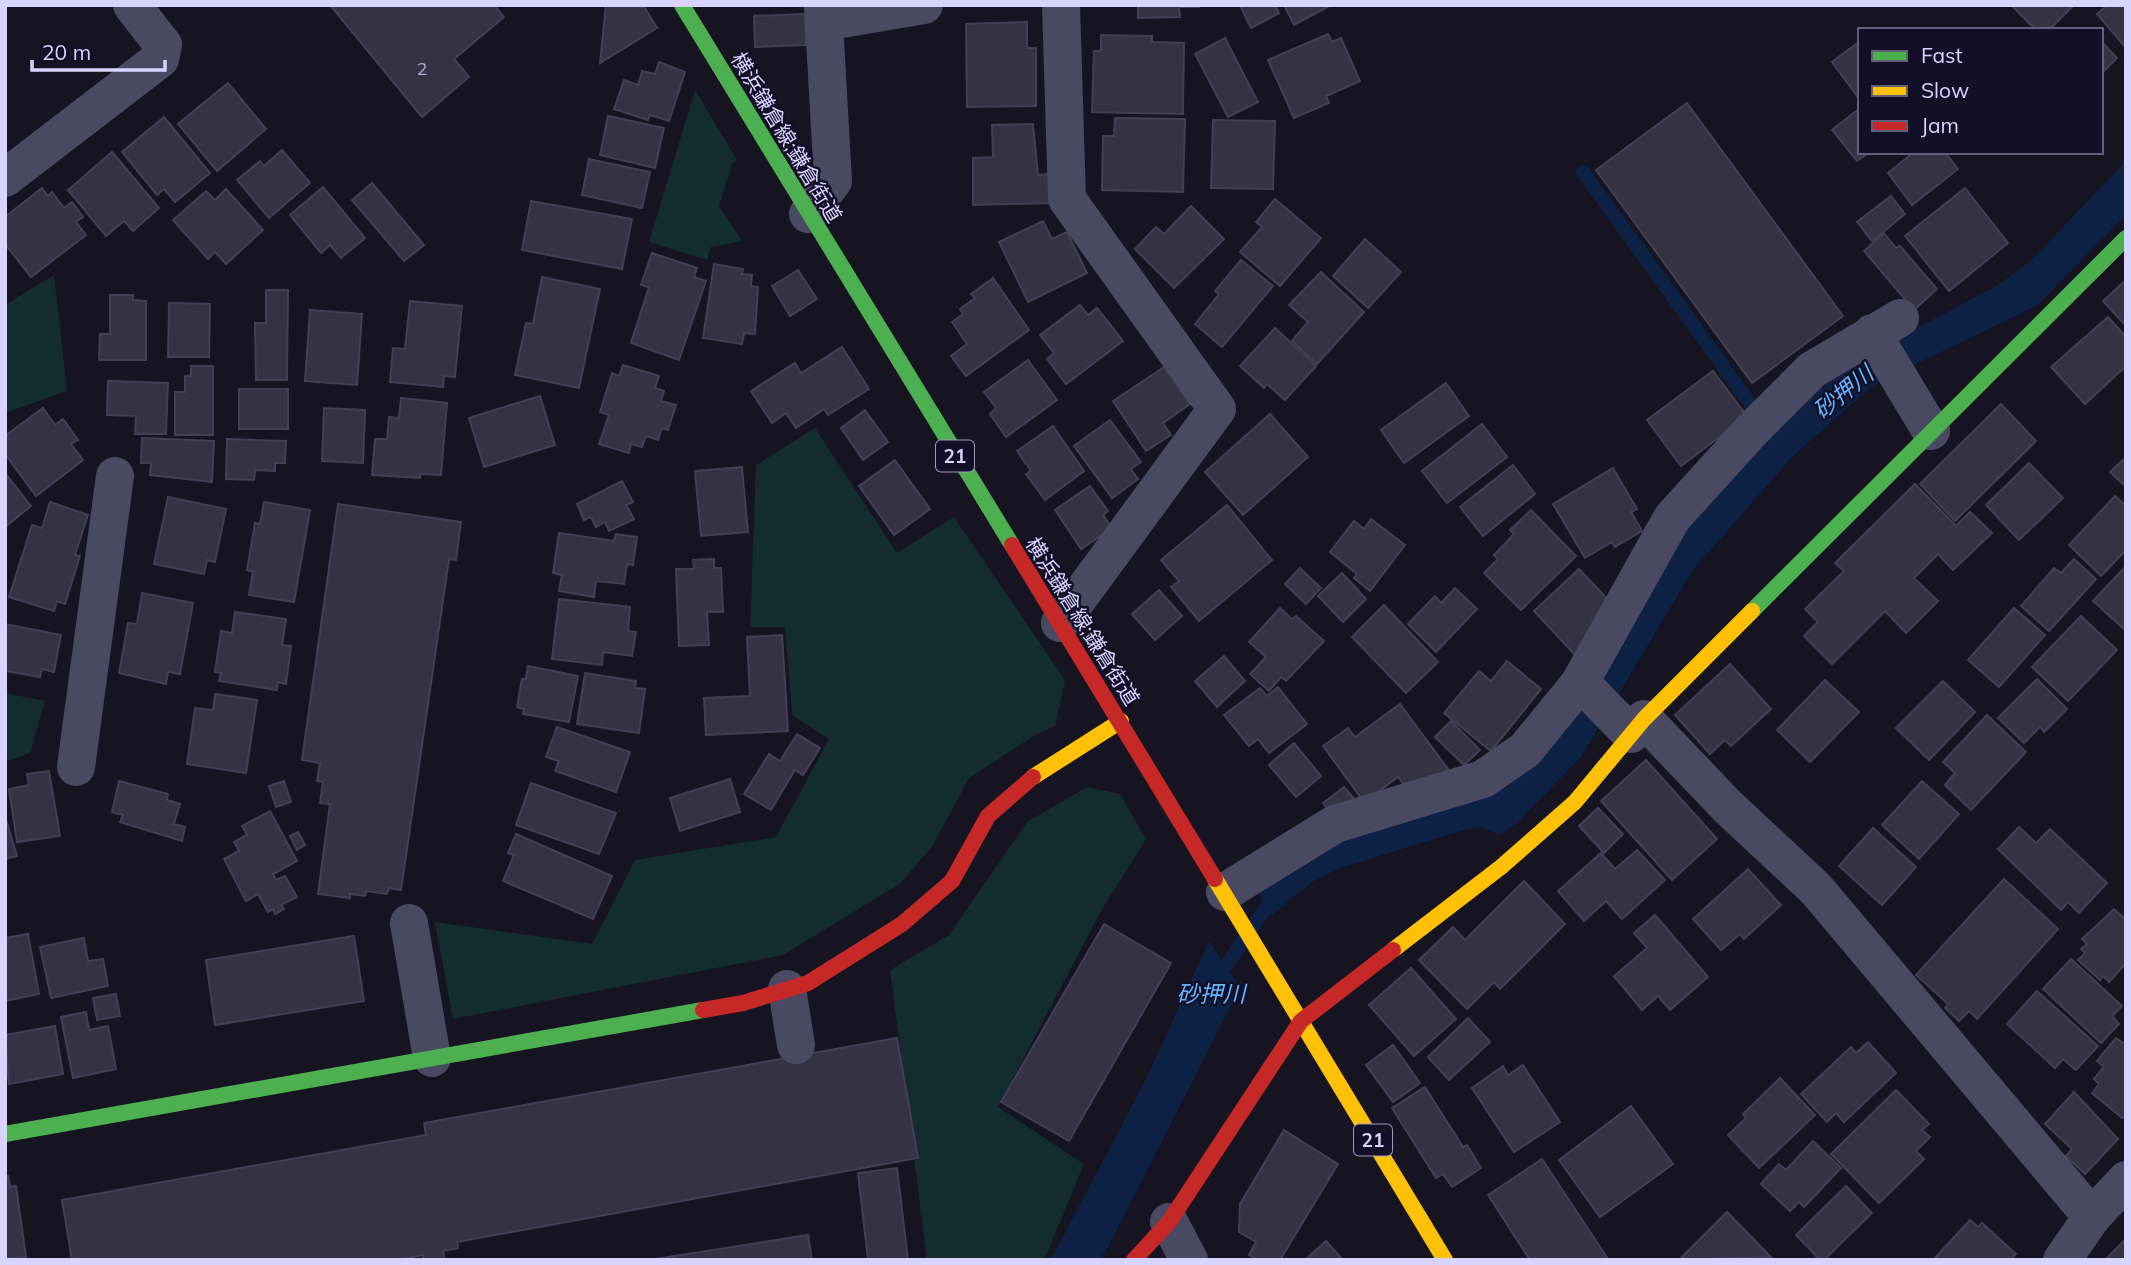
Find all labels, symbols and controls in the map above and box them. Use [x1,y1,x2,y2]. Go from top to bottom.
scale bar [32,28,164,72]
legend [1858,28,2103,154]
text: 20 m [42,39,91,65]
text: Fast [1921,42,1963,68]
street label: 横浜鎌倉線;鎌倉街道 [726,47,848,227]
house number: 2 [417,57,427,80]
text: Slow [1921,77,1969,103]
text: Jam [1921,112,1959,138]
water label: 砂押川 [1807,357,1881,425]
road number: 21 [936,440,974,471]
street label: 横浜鎌倉線;鎌倉街道 [1021,532,1145,710]
water label: 砂押川 [1177,979,1249,1008]
road number: 21 [1354,1124,1392,1156]

